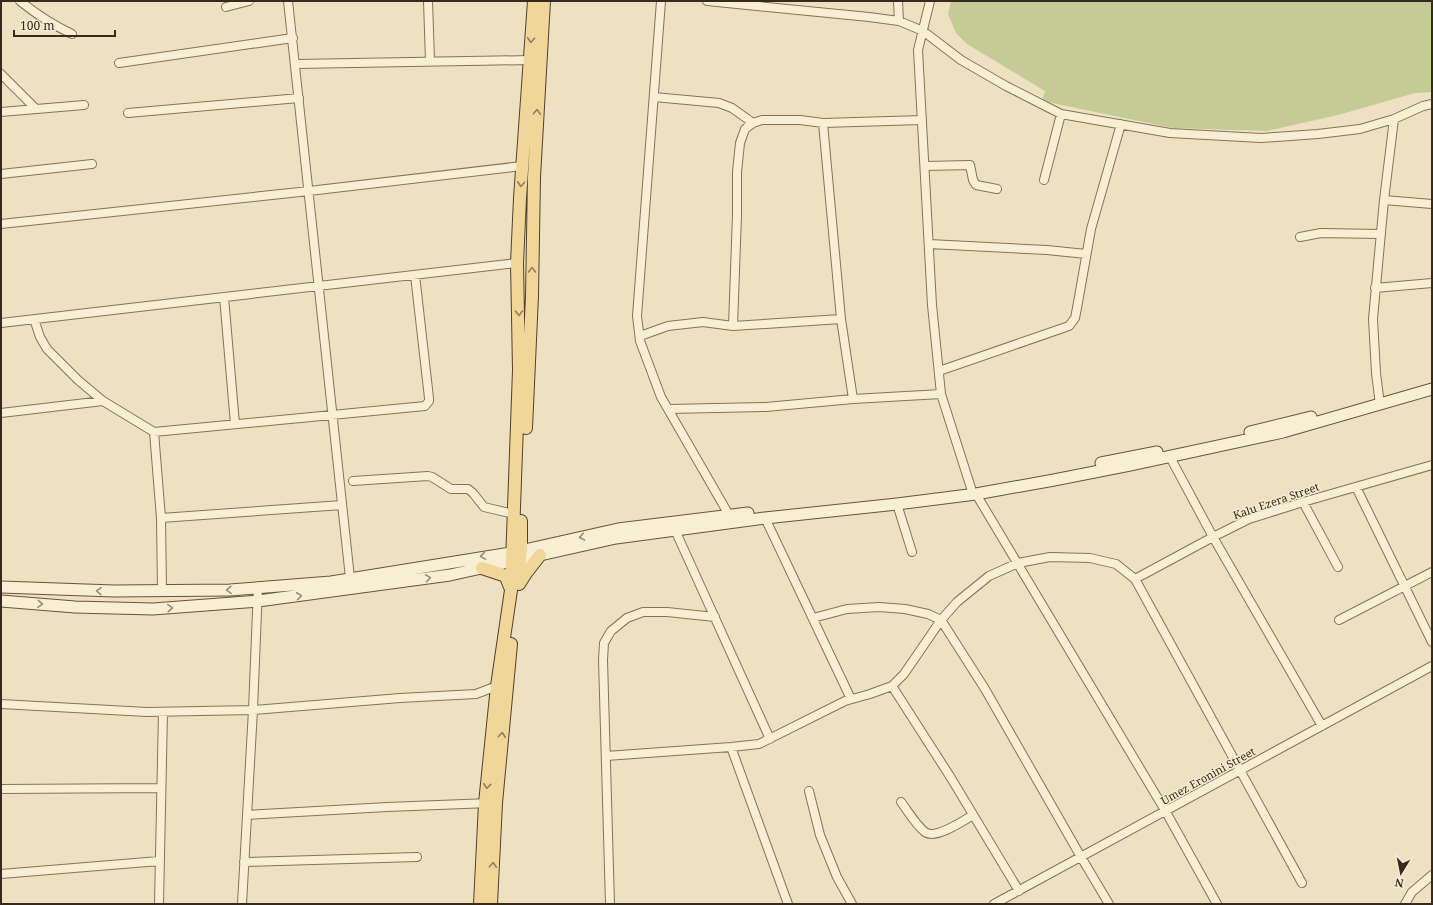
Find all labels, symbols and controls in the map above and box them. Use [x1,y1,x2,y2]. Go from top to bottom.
scale bar [14,12,115,38]
text: 100 m [20,17,55,34]
one-way arrow [527,37,536,43]
one-way arrow [533,109,542,115]
one-way arrow [516,181,525,187]
one-way arrow [528,267,536,273]
one-way arrow [514,310,523,316]
street label: Kalu Ezera Street [1231,479,1321,522]
one-way arrow [579,532,586,540]
one-way arrow [480,551,486,560]
one-way arrow [425,574,431,583]
one-way arrow [226,585,232,594]
one-way arrow [96,587,102,595]
one-way arrow [296,592,302,601]
one-way arrow [37,600,43,609]
one-way arrow [167,603,173,612]
one-way arrow [497,732,506,738]
street label: Umez Eronini Street [1158,743,1258,808]
one-way arrow [482,783,491,789]
north arrow [1381,853,1421,893]
one-way arrow [489,862,498,868]
text: N [1393,875,1405,891]

